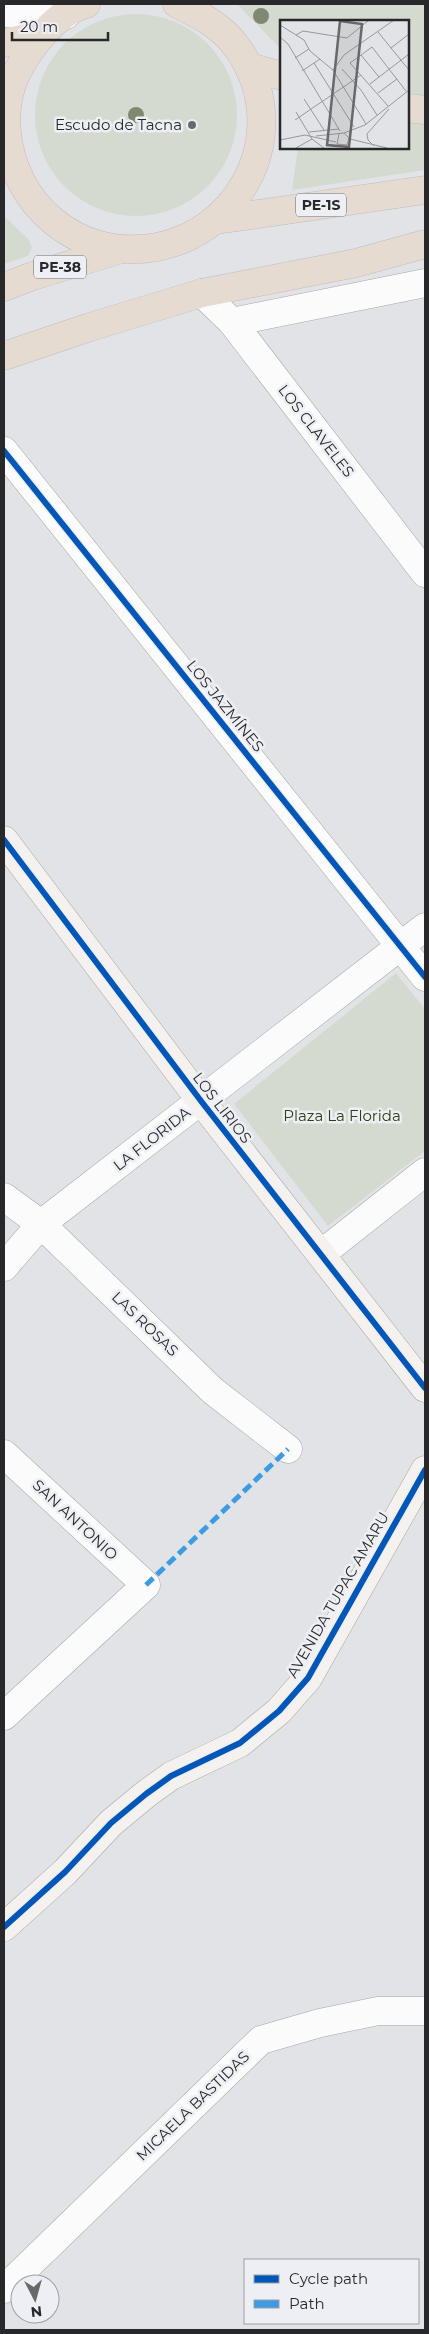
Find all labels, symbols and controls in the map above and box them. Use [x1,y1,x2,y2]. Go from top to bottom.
scale bar [12,10,109,42]
text: 20 m [20,17,58,36]
inset map [280,20,409,149]
place label: Escudo de Tacna [55,115,182,134]
marker: Escudo de Tacna [186,119,198,131]
road number: PE-1S [296,194,346,216]
road number: PE-38 [34,256,86,278]
street label: LOS CLAVELES [274,381,358,481]
street label: LOS JAZMÍNES [183,656,268,755]
street label: LOS LIRIOS [189,1068,256,1147]
street label: LA FLORIDA [109,1102,194,1175]
park label: Plaza La Florida [283,1106,401,1125]
street label: LAS ROSAS [108,1287,183,1360]
street label: SAN ANTONIO [29,1475,122,1564]
street label: AVENIDA TUPAC AMARU [282,1508,393,1681]
street label: MICAELA BASTIDAS [132,2047,253,2165]
legend [244,2259,419,2324]
text: Cycle path [289,2269,368,2288]
north arrow [10,2274,60,2324]
text: Path [289,2294,325,2313]
text: N [30,2302,43,2321]

